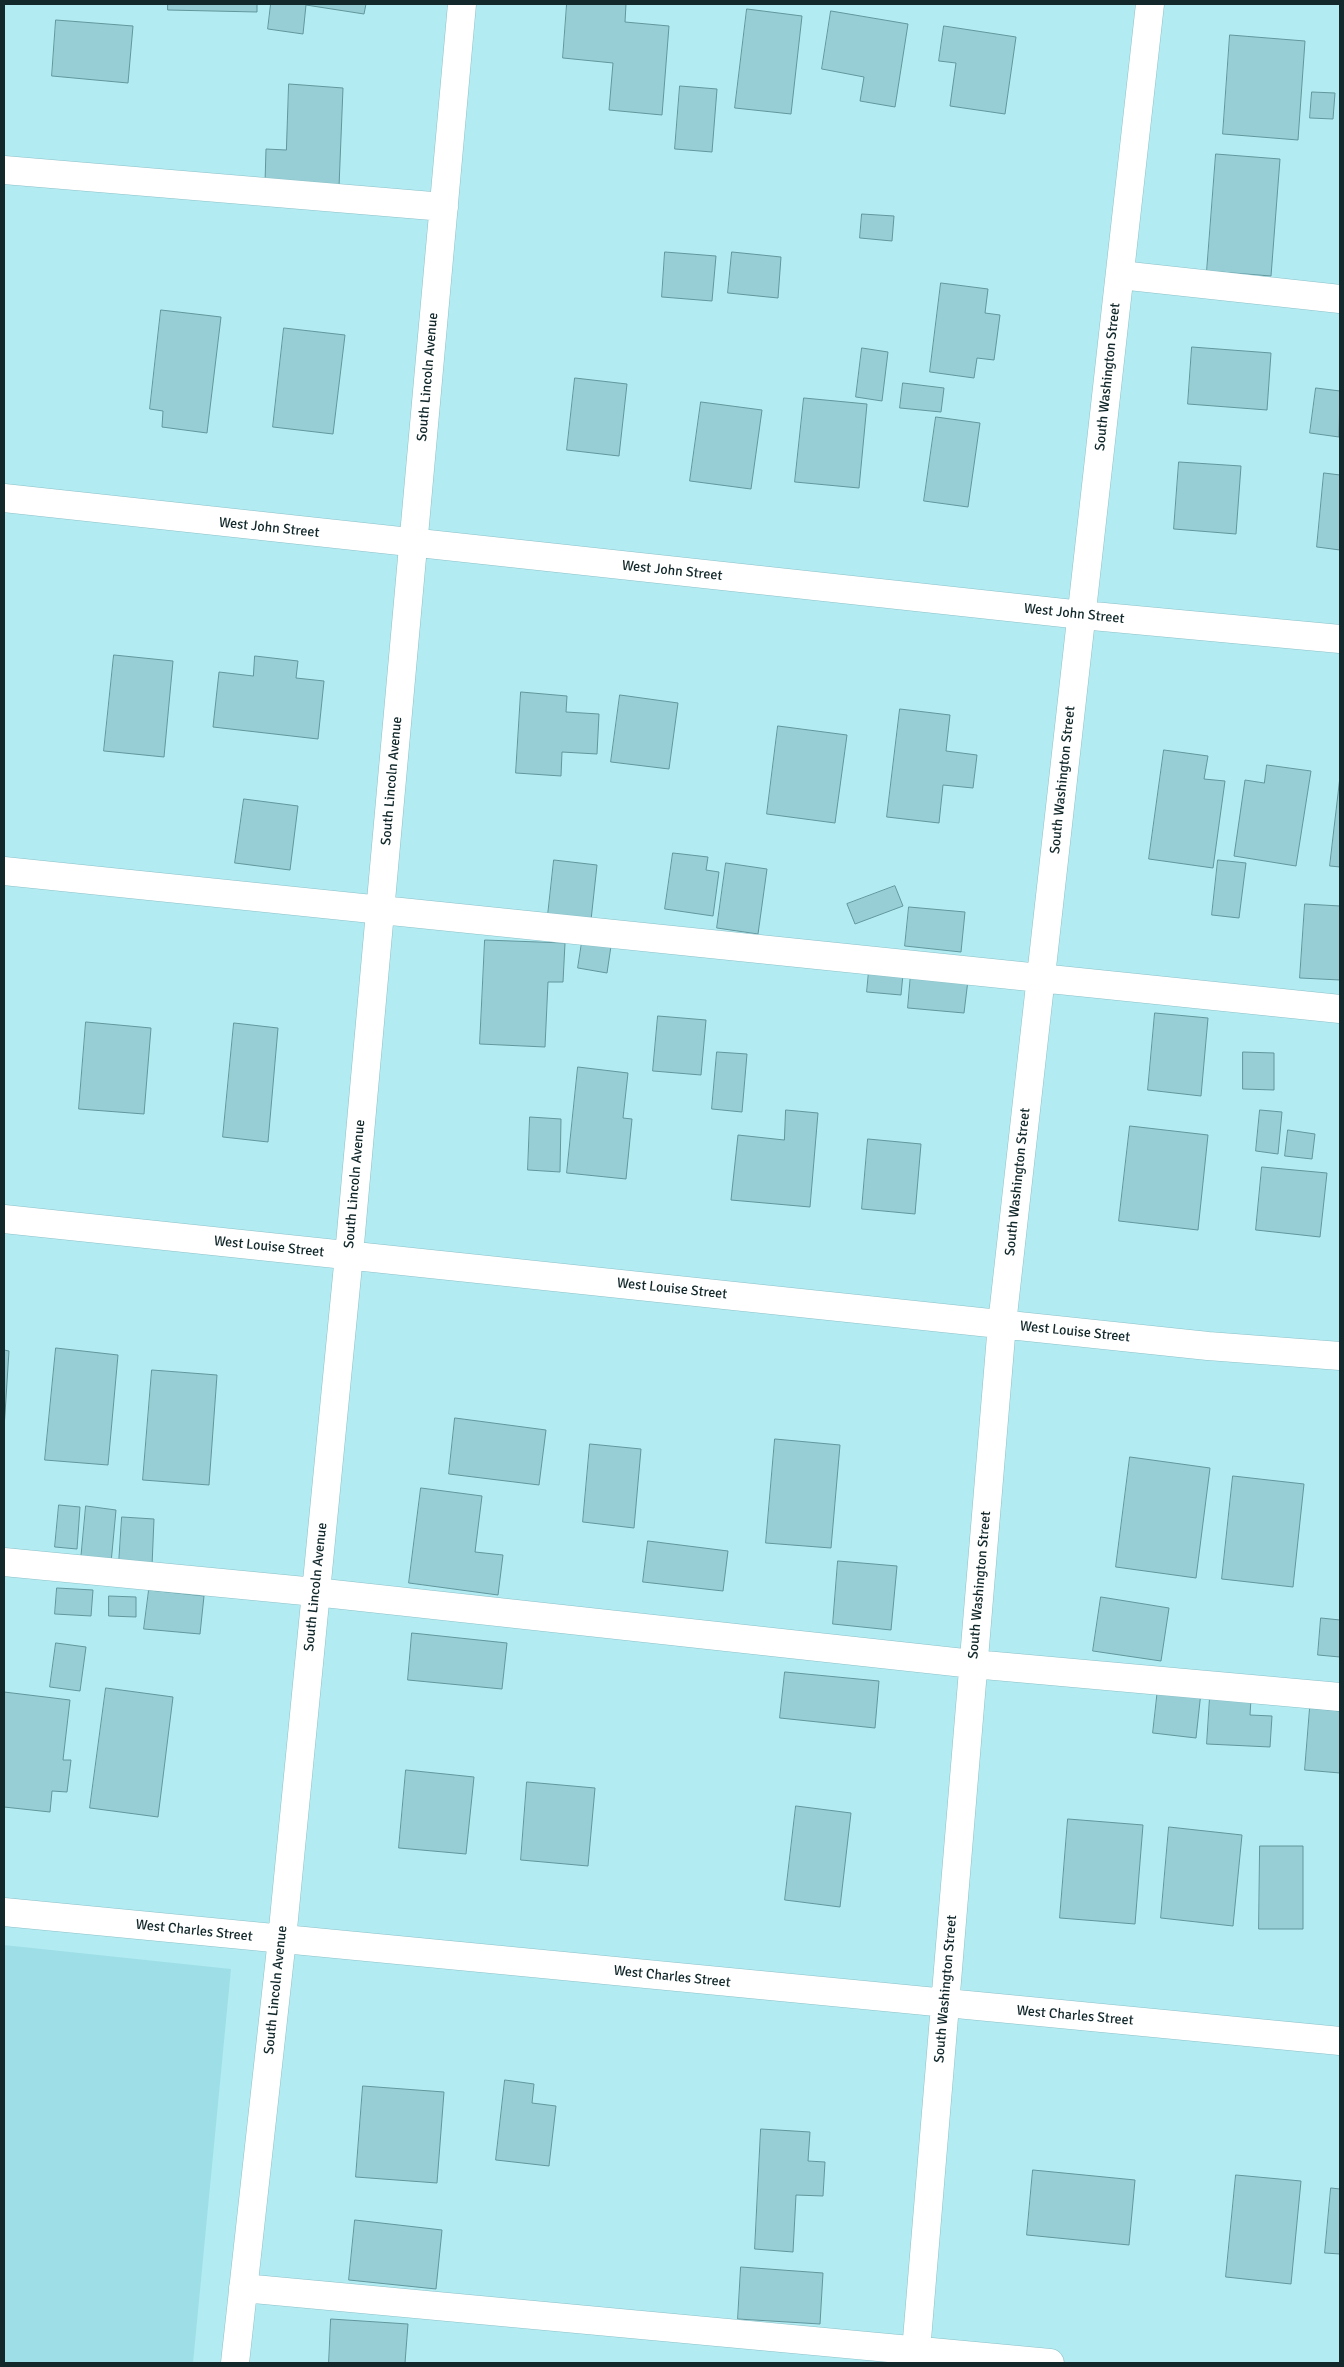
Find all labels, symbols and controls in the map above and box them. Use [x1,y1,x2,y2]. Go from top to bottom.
street label: South Washington Street [1092,302,1124,452]
street label: South Lincoln Avenue [414,312,442,442]
street label: West John Street [218,514,320,542]
street label: West John Street [621,557,723,585]
street label: West John Street [1023,600,1125,628]
street label: South Washington Street [1047,705,1079,855]
street label: South Lincoln Avenue [378,716,406,846]
street label: South Washington Street [1002,1107,1034,1257]
street label: South Lincoln Avenue [341,1119,369,1249]
street label: West Louise Street [213,1233,325,1261]
street label: West Louise Street [616,1275,728,1303]
street label: West Louise Street [1019,1318,1131,1346]
street label: South Washington Street [965,1510,995,1660]
street label: South Lincoln Avenue [301,1522,331,1652]
street label: South Washington Street [931,1914,961,2064]
street label: West Charles Street [135,1917,253,1945]
street label: South Lincoln Avenue [261,1925,291,2055]
street label: West Charles Street [613,1963,731,1991]
street label: West Charles Street [1016,2003,1134,2029]

